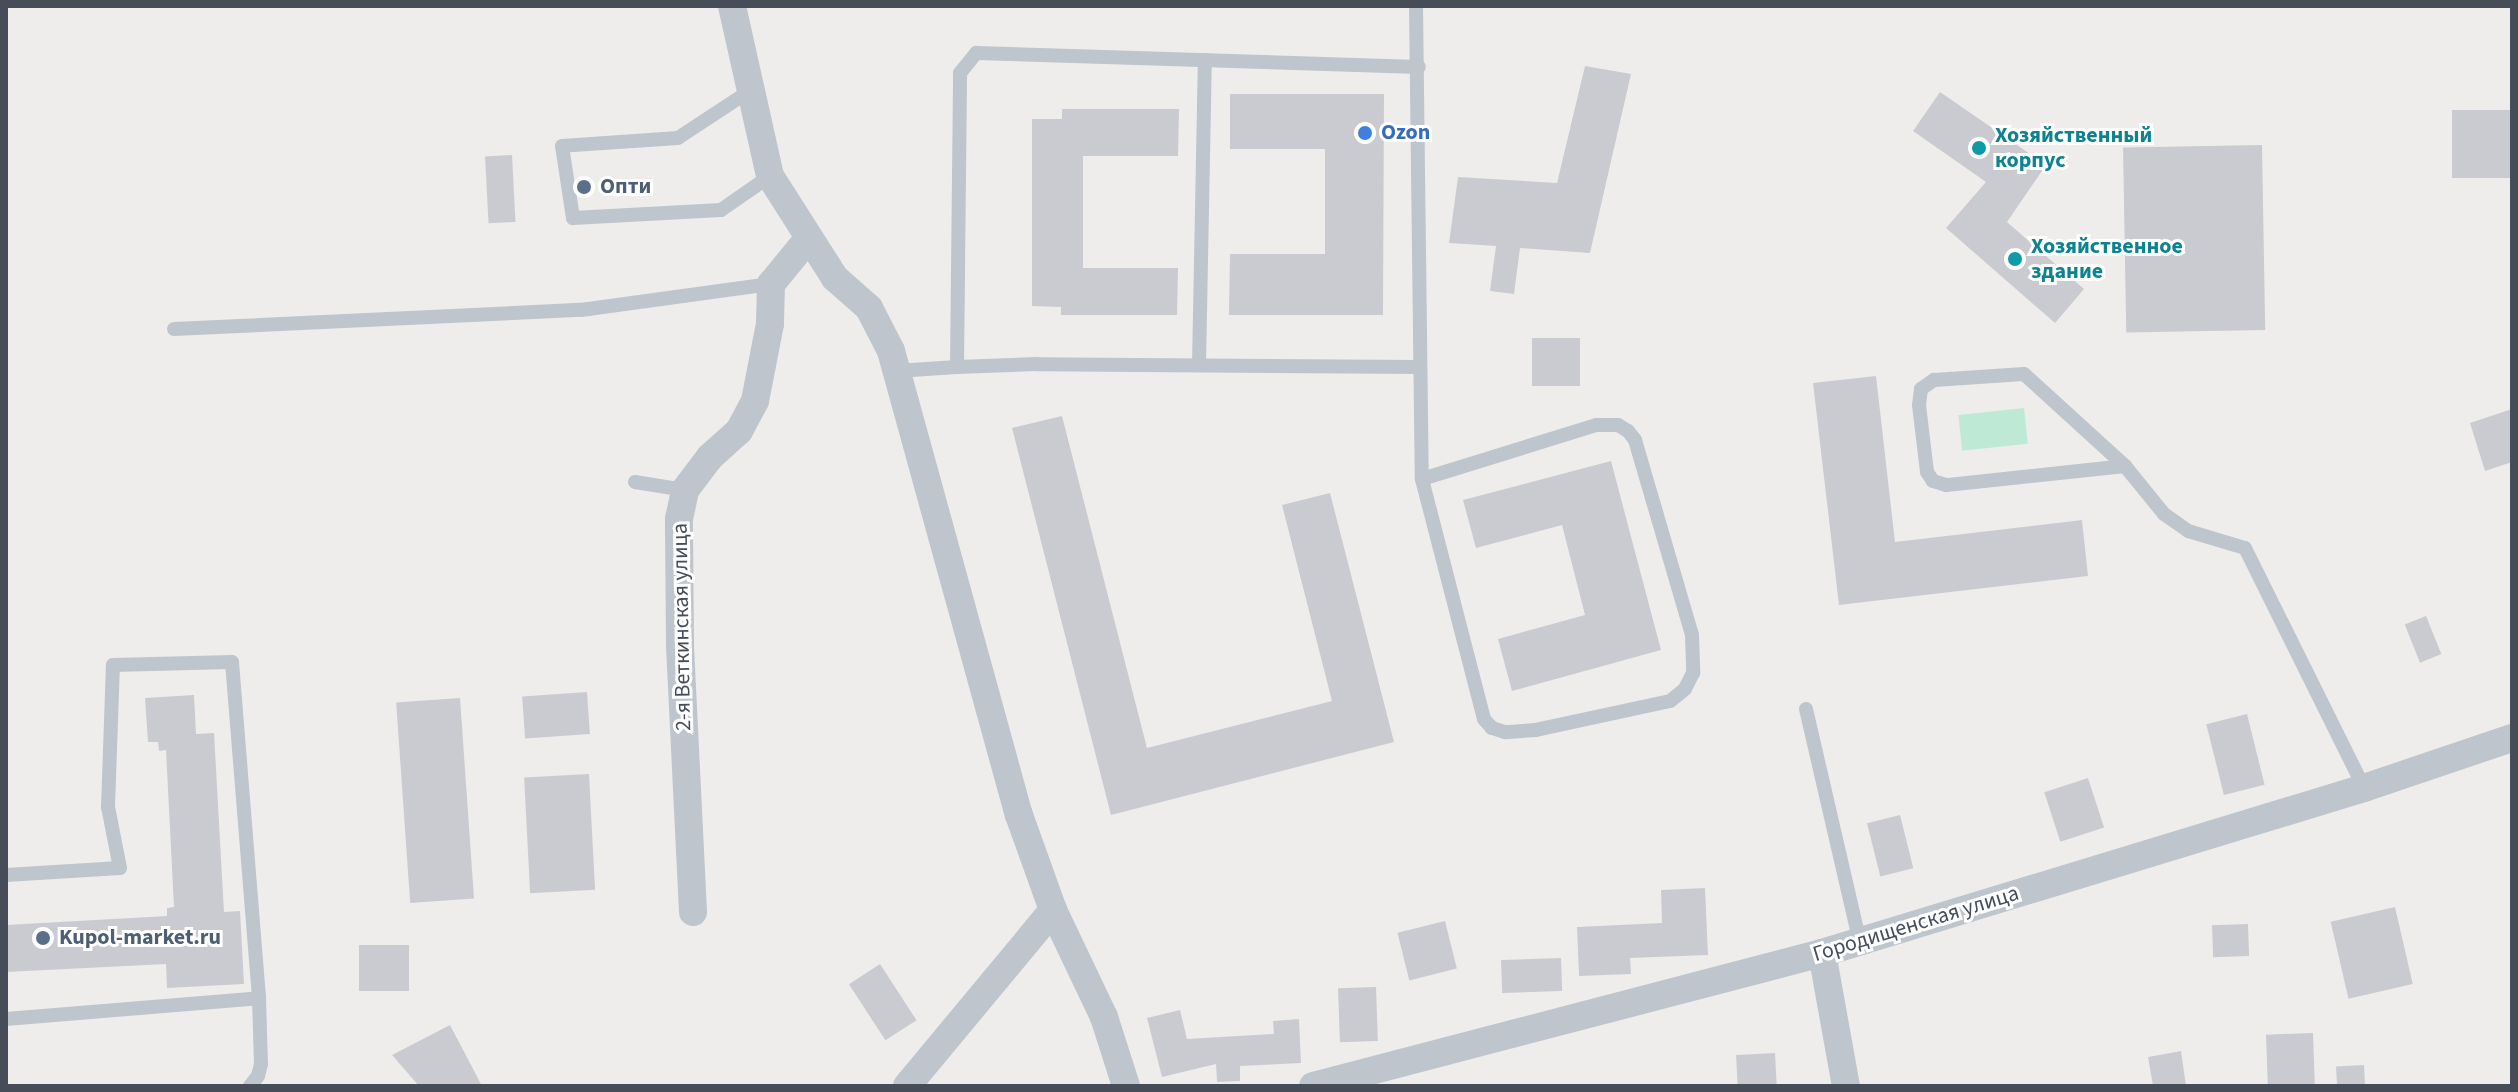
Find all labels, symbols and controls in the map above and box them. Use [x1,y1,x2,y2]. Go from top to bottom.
place label: Ozon [1381,120,1430,146]
place label: Хозяйственный корпус [1995,122,2152,174]
marker: Ozon [1356,124,1374,142]
marker: Хозяйственный корпус [1970,139,1988,157]
place label: Опти [600,174,651,200]
marker: Опти [575,178,593,196]
place label: Хозяйственное здание [2031,233,2183,284]
marker: Хозяйственное здание [2006,250,2024,268]
street label: 2-я Веткинская улица [667,523,697,731]
street label: Городищенская улица [1810,880,2022,968]
place label: Kupol-market.ru [59,925,221,951]
marker: Kupol-market.ru [34,929,52,947]

